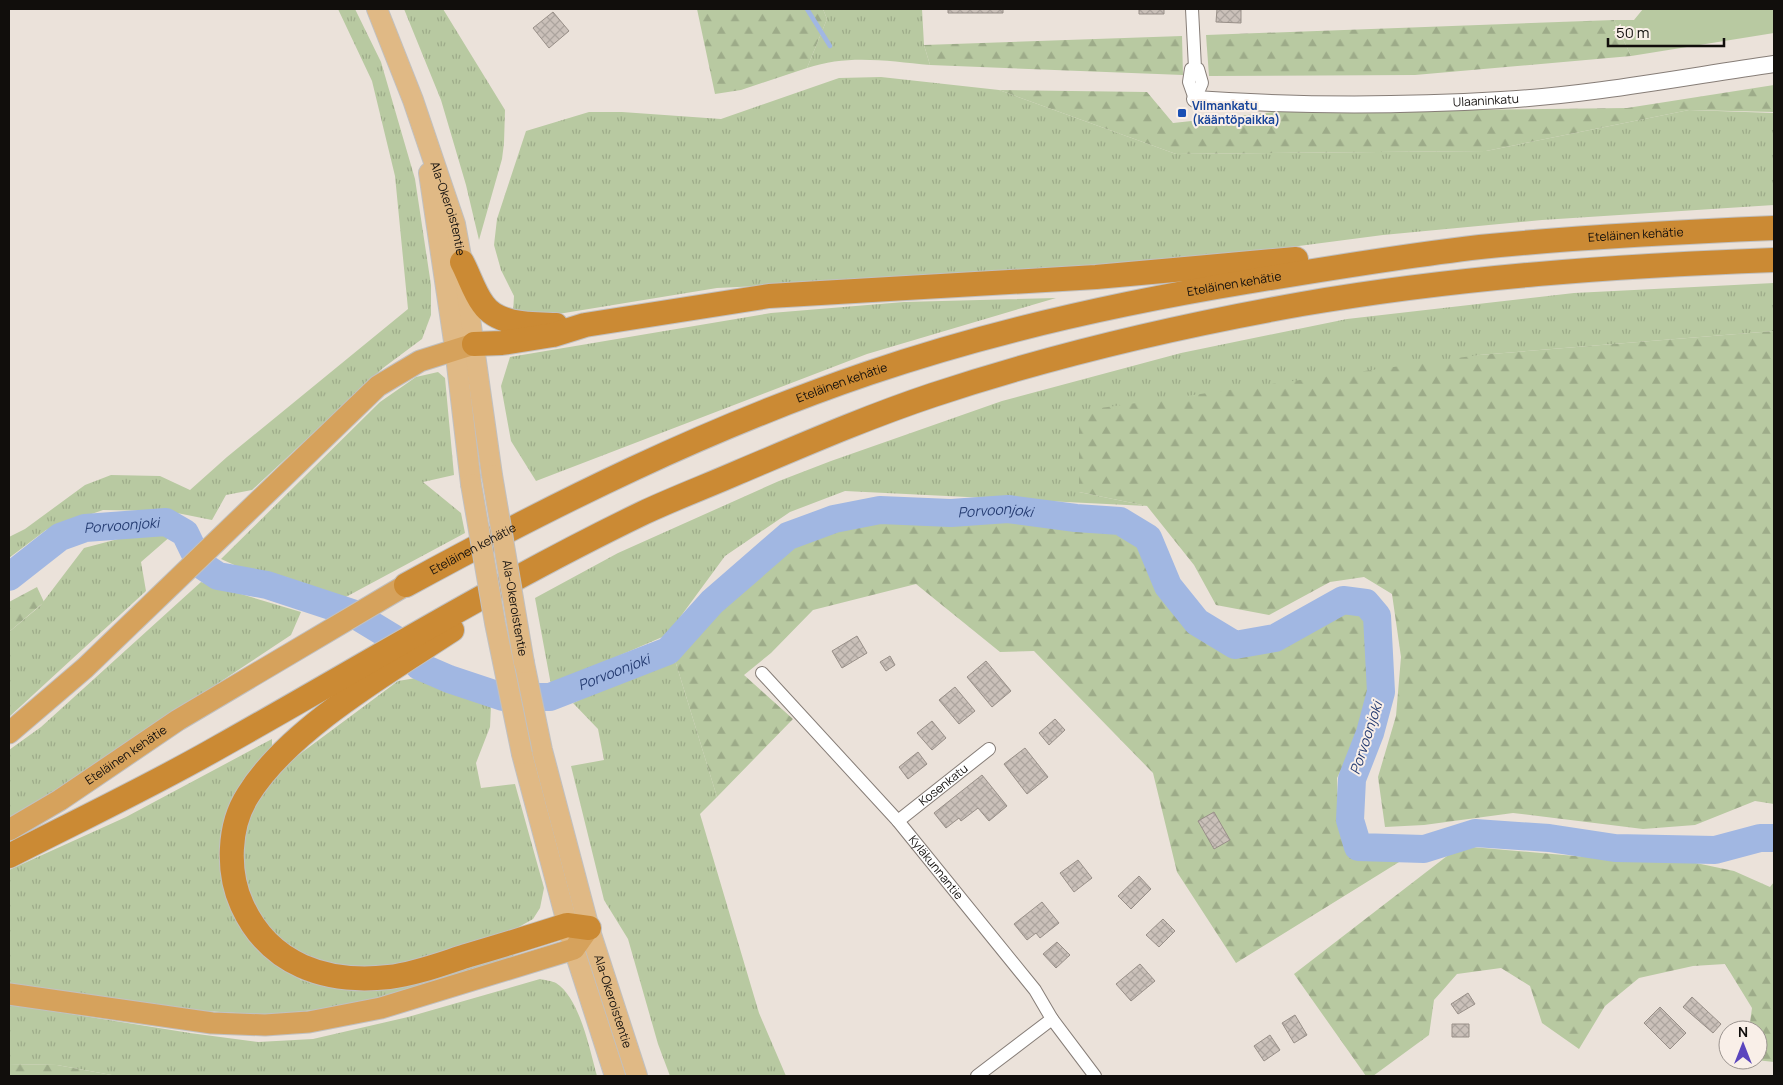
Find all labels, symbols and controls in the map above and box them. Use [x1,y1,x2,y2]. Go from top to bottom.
scale bar [1608,15,1724,47]
text: 50 m [1616,22,1650,43]
street label: Ulaaninkatu [1452,90,1519,110]
place label: Vilmankatu (kääntöpaikka) [1192,97,1280,128]
marker: Vilmankatu (kääntöpaikka) [1176,107,1188,119]
street label: Ala-Okeroistentie [426,159,470,257]
street label: Eteläinen kehätie [1587,223,1684,246]
street label: Eteläinen kehätie [1185,267,1282,300]
street label: Eteläinen kehätie [794,358,889,406]
water label: Porvoonjoki [957,499,1036,522]
water label: Porvoonjoki [83,512,162,537]
street label: Eteläinen kehätie [427,519,519,579]
street label: Ala-Okeroistentie [499,559,532,657]
water label: Porvoonjoki [575,648,654,694]
water label: Porvoonjoki [1345,697,1387,777]
street label: Eteläinen kehätie [81,721,170,789]
street label: Kosenkatu [915,760,971,809]
street label: Kyläkunnantie [905,832,967,903]
street label: Ala-Okeroistentie [590,952,636,1050]
north arrow [1718,1020,1768,1070]
text: N [1738,1022,1748,1041]

